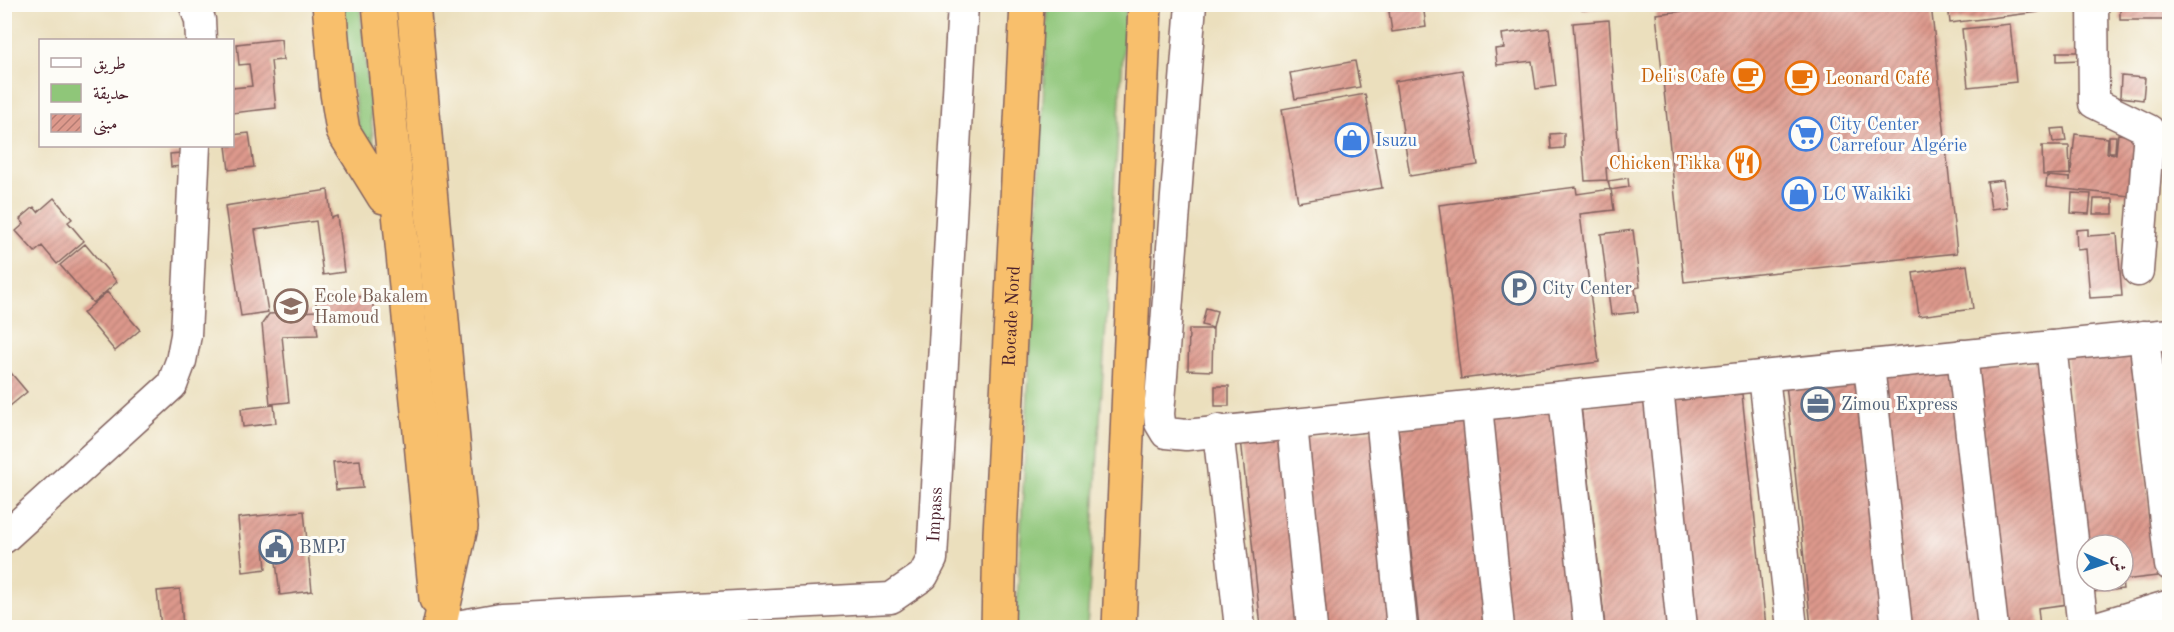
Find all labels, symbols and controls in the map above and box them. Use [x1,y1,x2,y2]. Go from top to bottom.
legend [39,39,234,147]
text: طريق [93,55,126,75]
cafe icon: Deli's Cafe [1730,58,1766,94]
cafe icon: Leonard Café [1784,60,1820,96]
place label: Deli's Cafe [1641,68,1725,86]
place label: Leonard Café [1825,70,1930,88]
text: حديقة [93,85,129,104]
text: مبنى [93,115,118,136]
supermarket icon: City Center Carrefour Algérie [1788,116,1824,152]
place label: City Center Carrefour Algérie [1829,116,1967,155]
shop icon: Isuzu [1334,122,1370,158]
place label: Isuzu [1375,132,1417,150]
restaurant icon: Chicken Tikka [1726,145,1762,181]
place label: Chicken Tikka [1609,155,1721,173]
shop icon: LC Waikiki [1781,176,1817,212]
place label: LC Waikiki [1822,186,1911,204]
street label: Rocade Nord [1001,265,1024,367]
parking icon: City Center [1501,270,1537,306]
place label: City Center [1542,280,1632,298]
school or university icon: Ecole Bakalem Hamoud [273,288,309,324]
place label: Ecole Bakalem Hamoud [314,288,428,327]
office icon: Zimou Express [1800,386,1836,422]
place label: Zimou Express [1841,396,1958,414]
street label: Impass [925,486,946,543]
public building icon: BMPJ [258,529,294,565]
north arrow [2075,533,2135,593]
place label: BMPJ [299,539,346,557]
text: ش [2110,555,2126,572]

